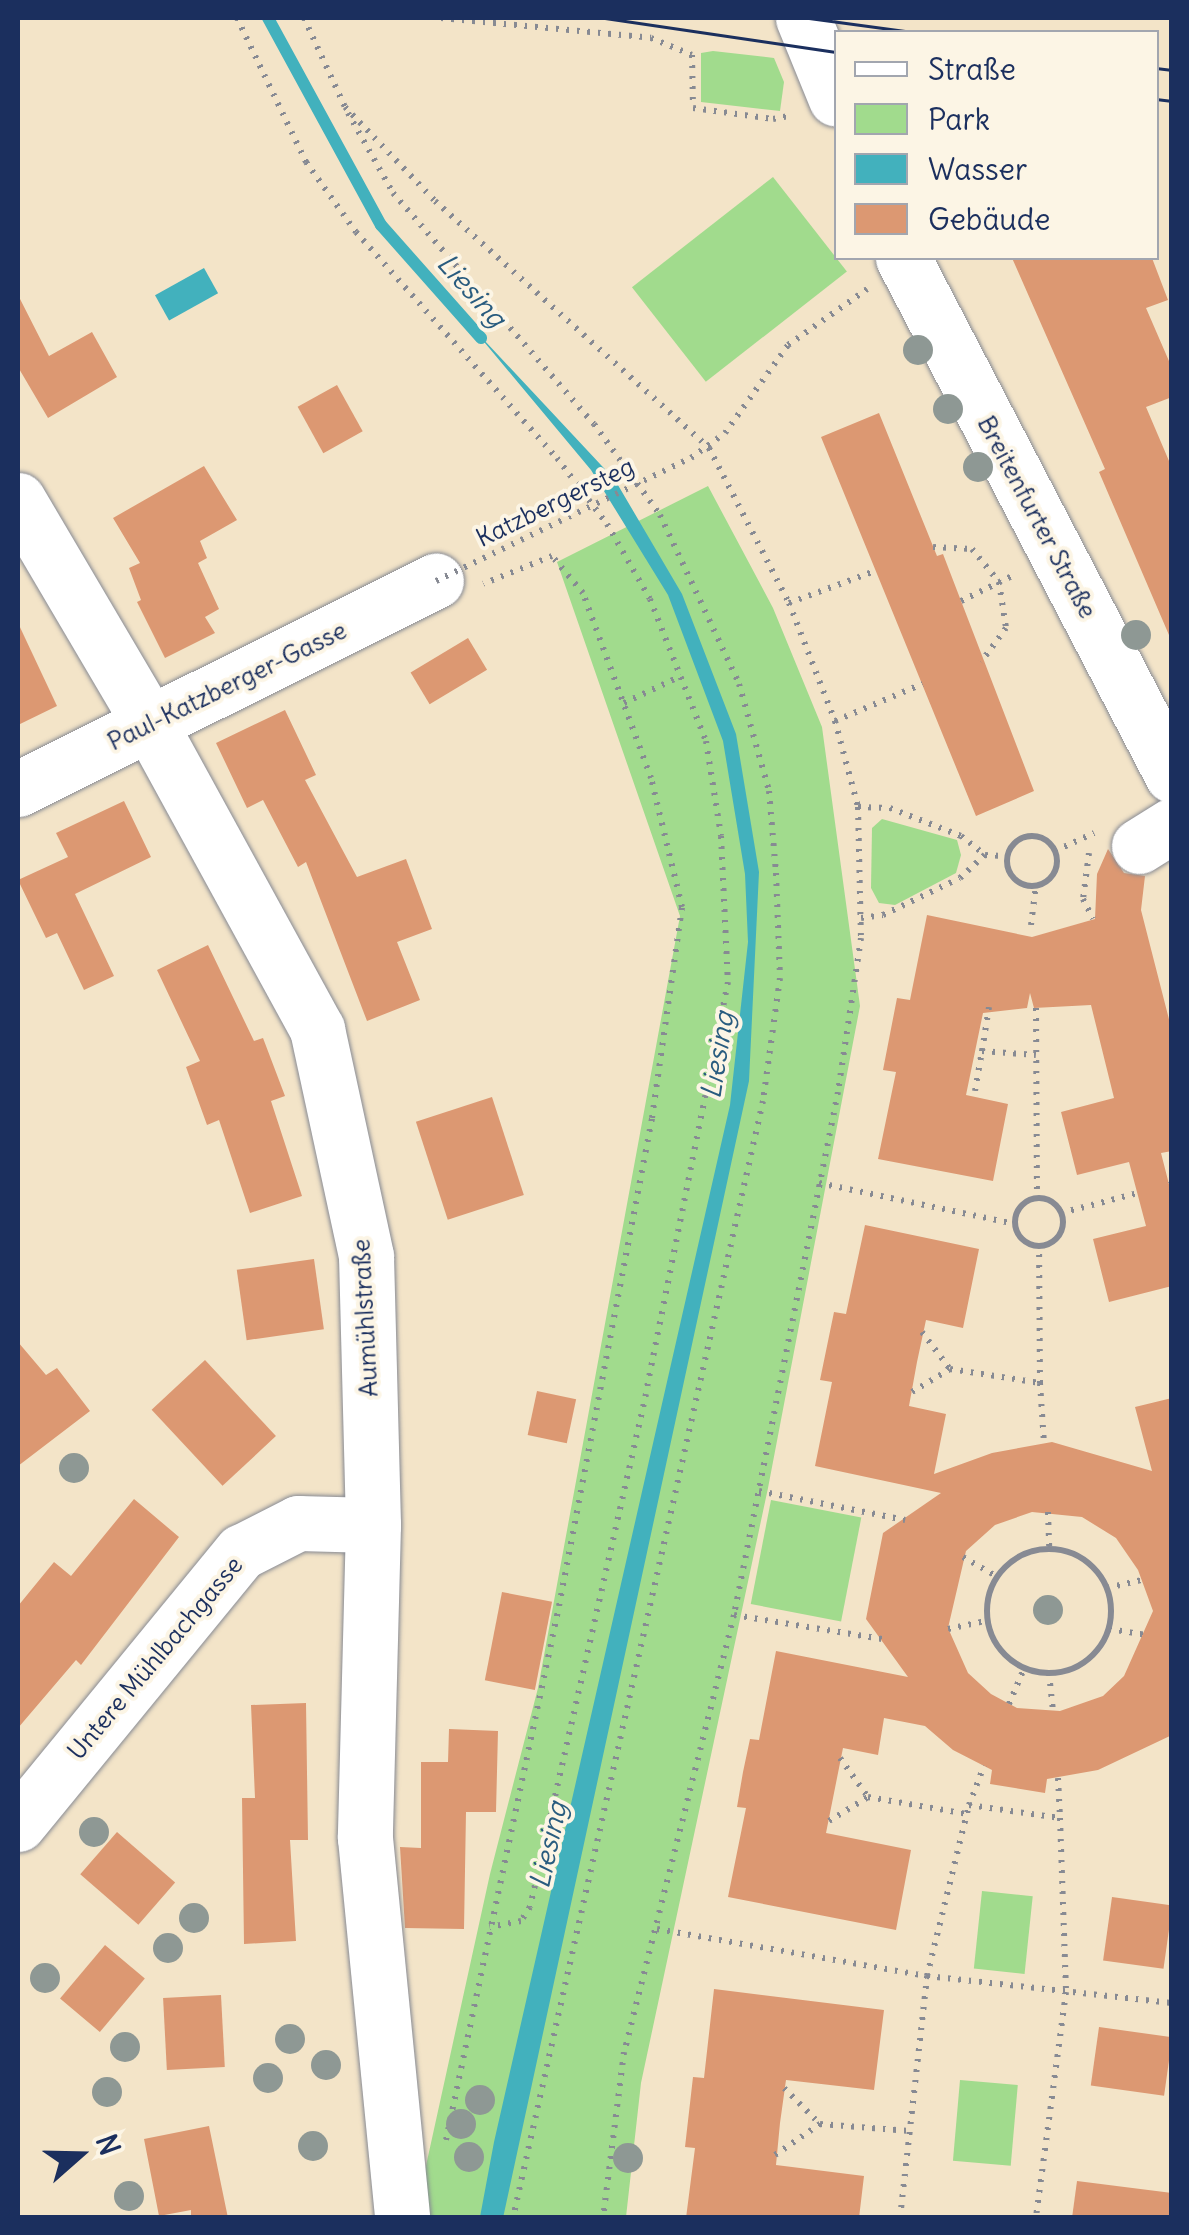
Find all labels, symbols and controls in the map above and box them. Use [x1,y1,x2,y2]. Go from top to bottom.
legend [834,30,1159,260]
text: Straße [928,50,1016,88]
text: Park [928,100,990,138]
text: Wasser [928,150,1027,188]
text: Gebäude [928,200,1050,238]
water label: Liesing [430,246,514,334]
street label: Breitenfurter Straße [971,411,1103,623]
street label: Katzbergersteg [471,451,639,553]
street label: Paul-Katzberger-Gasse [103,615,351,757]
water label: Liesing [694,1009,740,1101]
street label: Aumühlstraße [346,1238,384,1398]
street label: Untere Mühlbachgasse [61,1550,249,1766]
water label: Liesing [522,1799,574,1891]
north arrow [30,2105,130,2205]
text: N [88,2129,128,2160]

